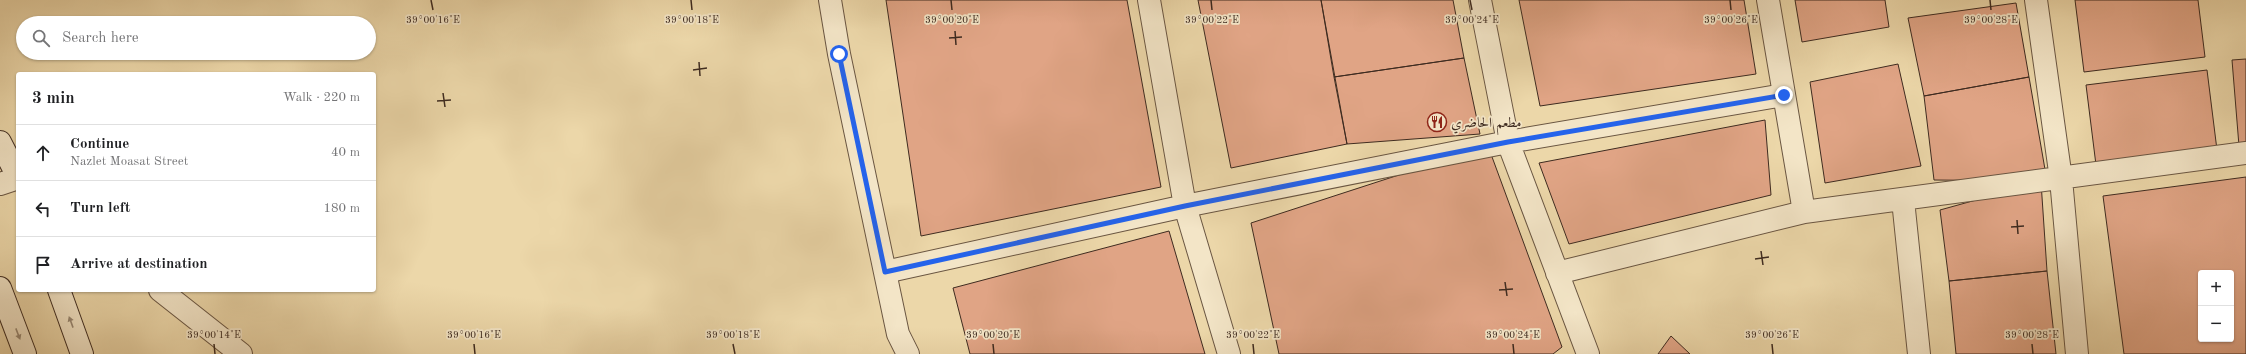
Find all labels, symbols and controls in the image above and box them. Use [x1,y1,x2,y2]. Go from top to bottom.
text: 39°00'16"E [406,15,460,25]
text: 39°00'18"E [665,15,719,25]
text: 39°00'20"E [925,15,979,25]
text: 39°00'22"E [1185,15,1239,25]
text: 39°00'24"E [1445,15,1499,25]
text: 39°00'26"E [1704,15,1758,25]
text: 39°00'28"E [1964,15,2018,25]
search box [16,16,376,60]
icon: search [30,27,52,49]
text: Search here [62,31,139,46]
route start [830,45,848,63]
route end [1775,86,1793,104]
text: 3 min [32,90,75,107]
text: Walk · 220 m [283,91,360,104]
restaurant icon: مطعم الحاضري [1426,111,1448,133]
place label: مطعم الحاضري [1451,116,1522,136]
text: Continue [70,137,129,152]
icon: ahead [32,142,54,164]
text: 40 m [331,146,360,159]
text: Nazlet Moasat Street [70,155,188,168]
icon: left [32,198,54,220]
text: Turn left [70,201,130,216]
text: 180 m [323,202,360,215]
icon: arrive [32,254,54,276]
text: Arrive at destination [70,257,208,272]
map controls [2198,270,2234,342]
button: + [2198,270,2234,306]
button: − [2198,306,2234,342]
one-way arrow [67,316,73,328]
one-way arrow [15,329,21,341]
text: 39°00'14"E [187,330,241,340]
text: 39°00'16"E [447,330,501,340]
text: 39°00'18"E [706,330,760,340]
text: 39°00'20"E [966,330,1020,340]
text: 39°00'22"E [1226,330,1280,340]
text: 39°00'24"E [1486,330,1540,340]
text: 39°00'26"E [1745,330,1799,340]
text: 39°00'28"E [2005,330,2059,340]

